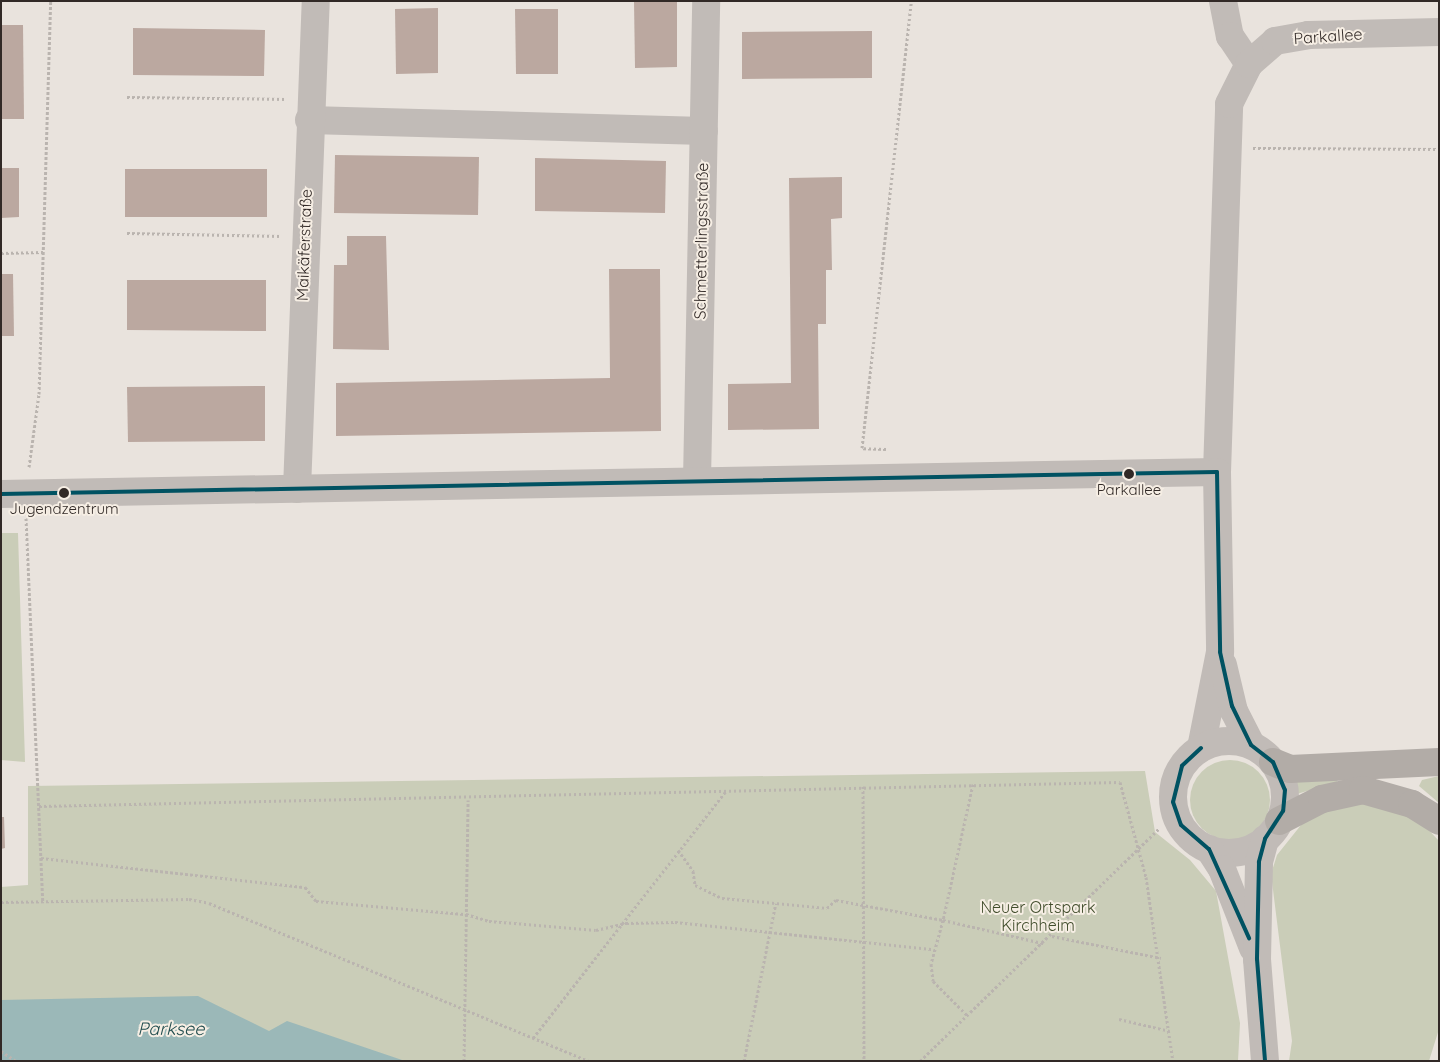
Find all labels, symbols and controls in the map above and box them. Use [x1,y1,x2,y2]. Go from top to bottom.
street label: Parkallee [1293,24,1363,48]
street label: Schmetterlingsstraße [690,162,712,320]
street label: Maikäferstraße [292,189,316,301]
marker: Parkallee [1124,469,1134,479]
place label: Parkallee [1097,481,1161,499]
marker: Jugendzentrum [59,488,69,498]
place label: Jugendzentrum [9,500,119,518]
park label: Neuer Ortspark Kirchheim [980,897,1096,935]
water label: Parksee [138,1018,204,1040]

